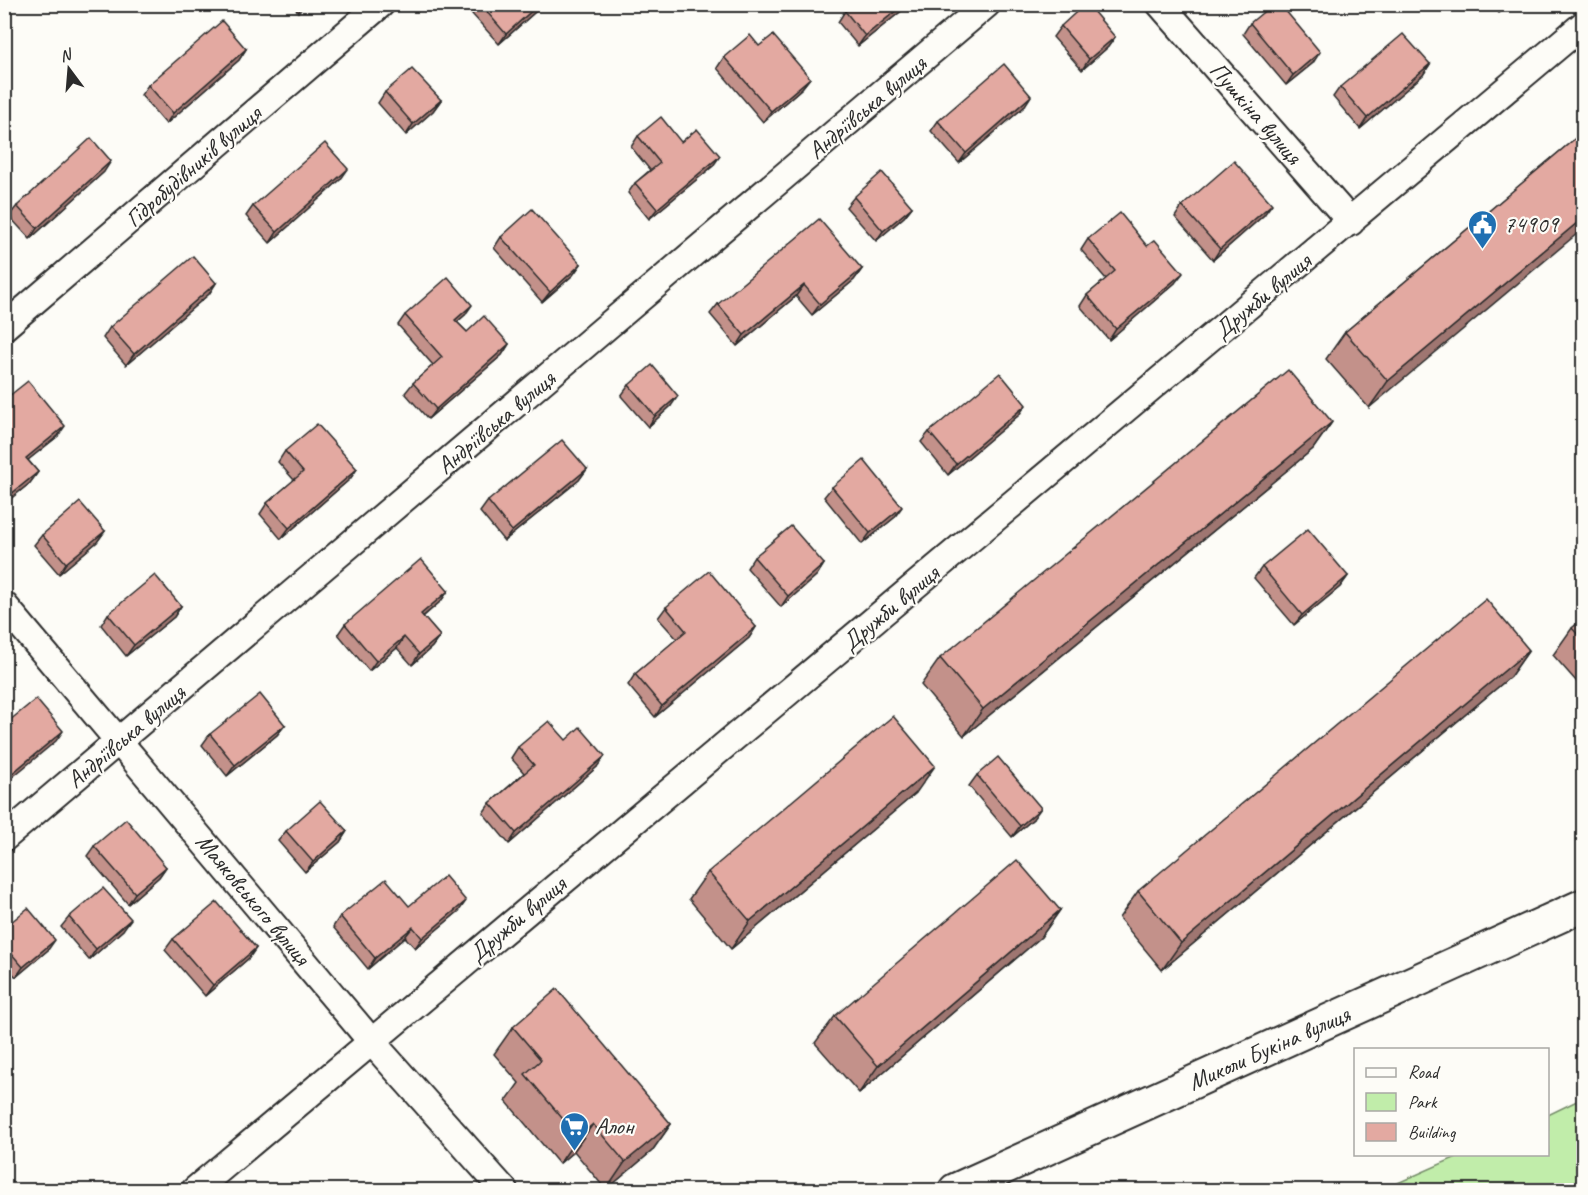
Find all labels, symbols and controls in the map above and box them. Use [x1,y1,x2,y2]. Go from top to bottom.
north arrow [39,39,99,99]
text: N [58,44,76,67]
street label: Андріївська вулиця [801,48,933,165]
street label: Пушкіна вулиця [1203,56,1310,171]
street label: Гідробудівників вулиця [119,98,269,233]
public building icon: 74909 [1467,208,1499,250]
place label: 74909 [1504,209,1560,239]
street label: Дружби вулиця [1207,246,1318,345]
street label: Андріївська вулиця [430,363,562,480]
street label: Дружби вулиця [835,558,946,657]
street label: Андріївська вулиця [60,677,192,794]
street label: Маяковського вулиця [189,827,318,972]
street label: Дружби вулиця [462,869,573,968]
street label: Миколи Букіна вулиця [1183,998,1356,1097]
legend [1354,1048,1549,1156]
text: Road [1408,1061,1441,1083]
text: Park [1408,1091,1438,1113]
supermarket icon: Алон [558,1110,590,1152]
place label: Алон [595,1111,635,1141]
text: Building [1408,1121,1457,1143]

